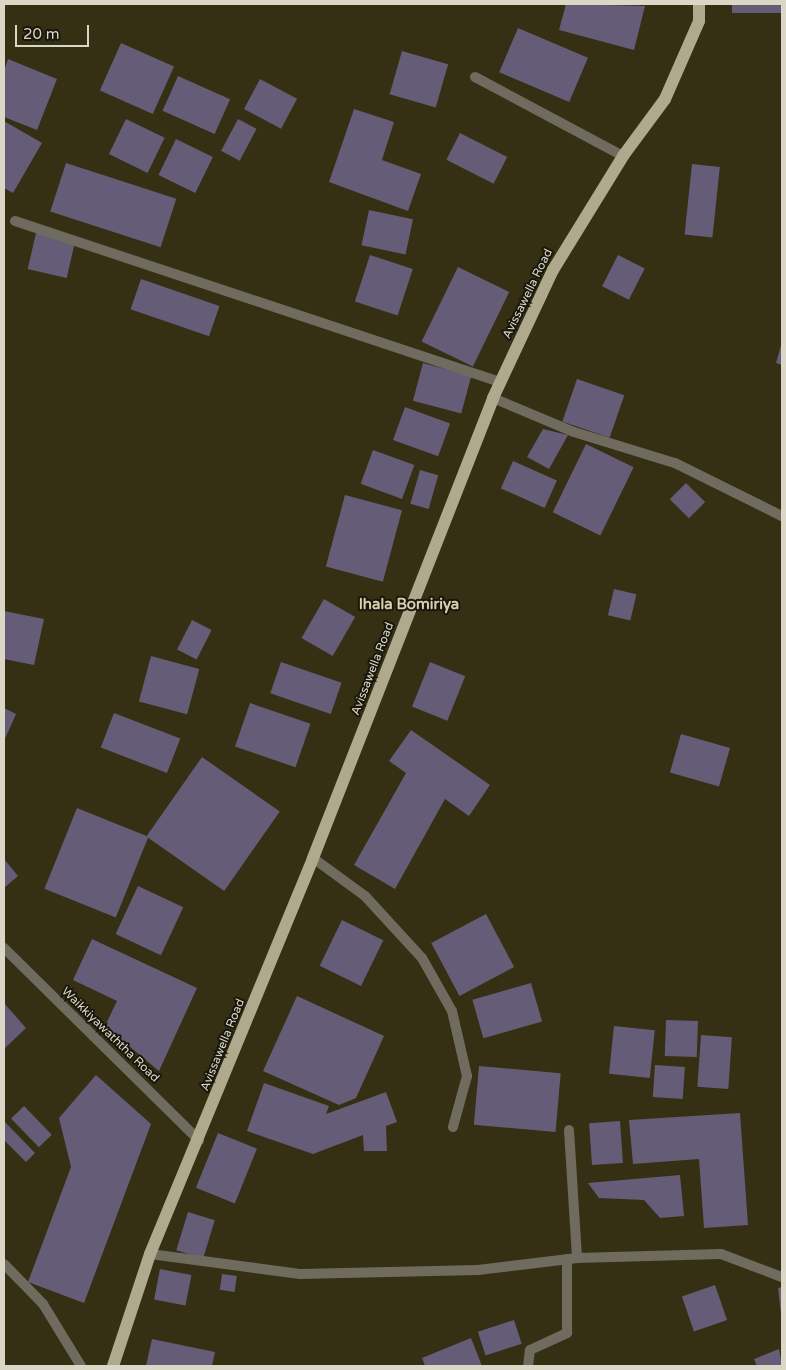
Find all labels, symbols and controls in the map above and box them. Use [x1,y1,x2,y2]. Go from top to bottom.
scale bar [18,15,91,47]
text: 20 m [23,25,60,43]
street label: Avissawella Road [500,247,556,341]
district label: Ihala Bomiriya [359,596,459,614]
street label: Avissawella Road [349,621,397,717]
street label: Waikkiyawaththa Road [58,985,162,1085]
street label: Avissawella Road [198,997,248,1093]

